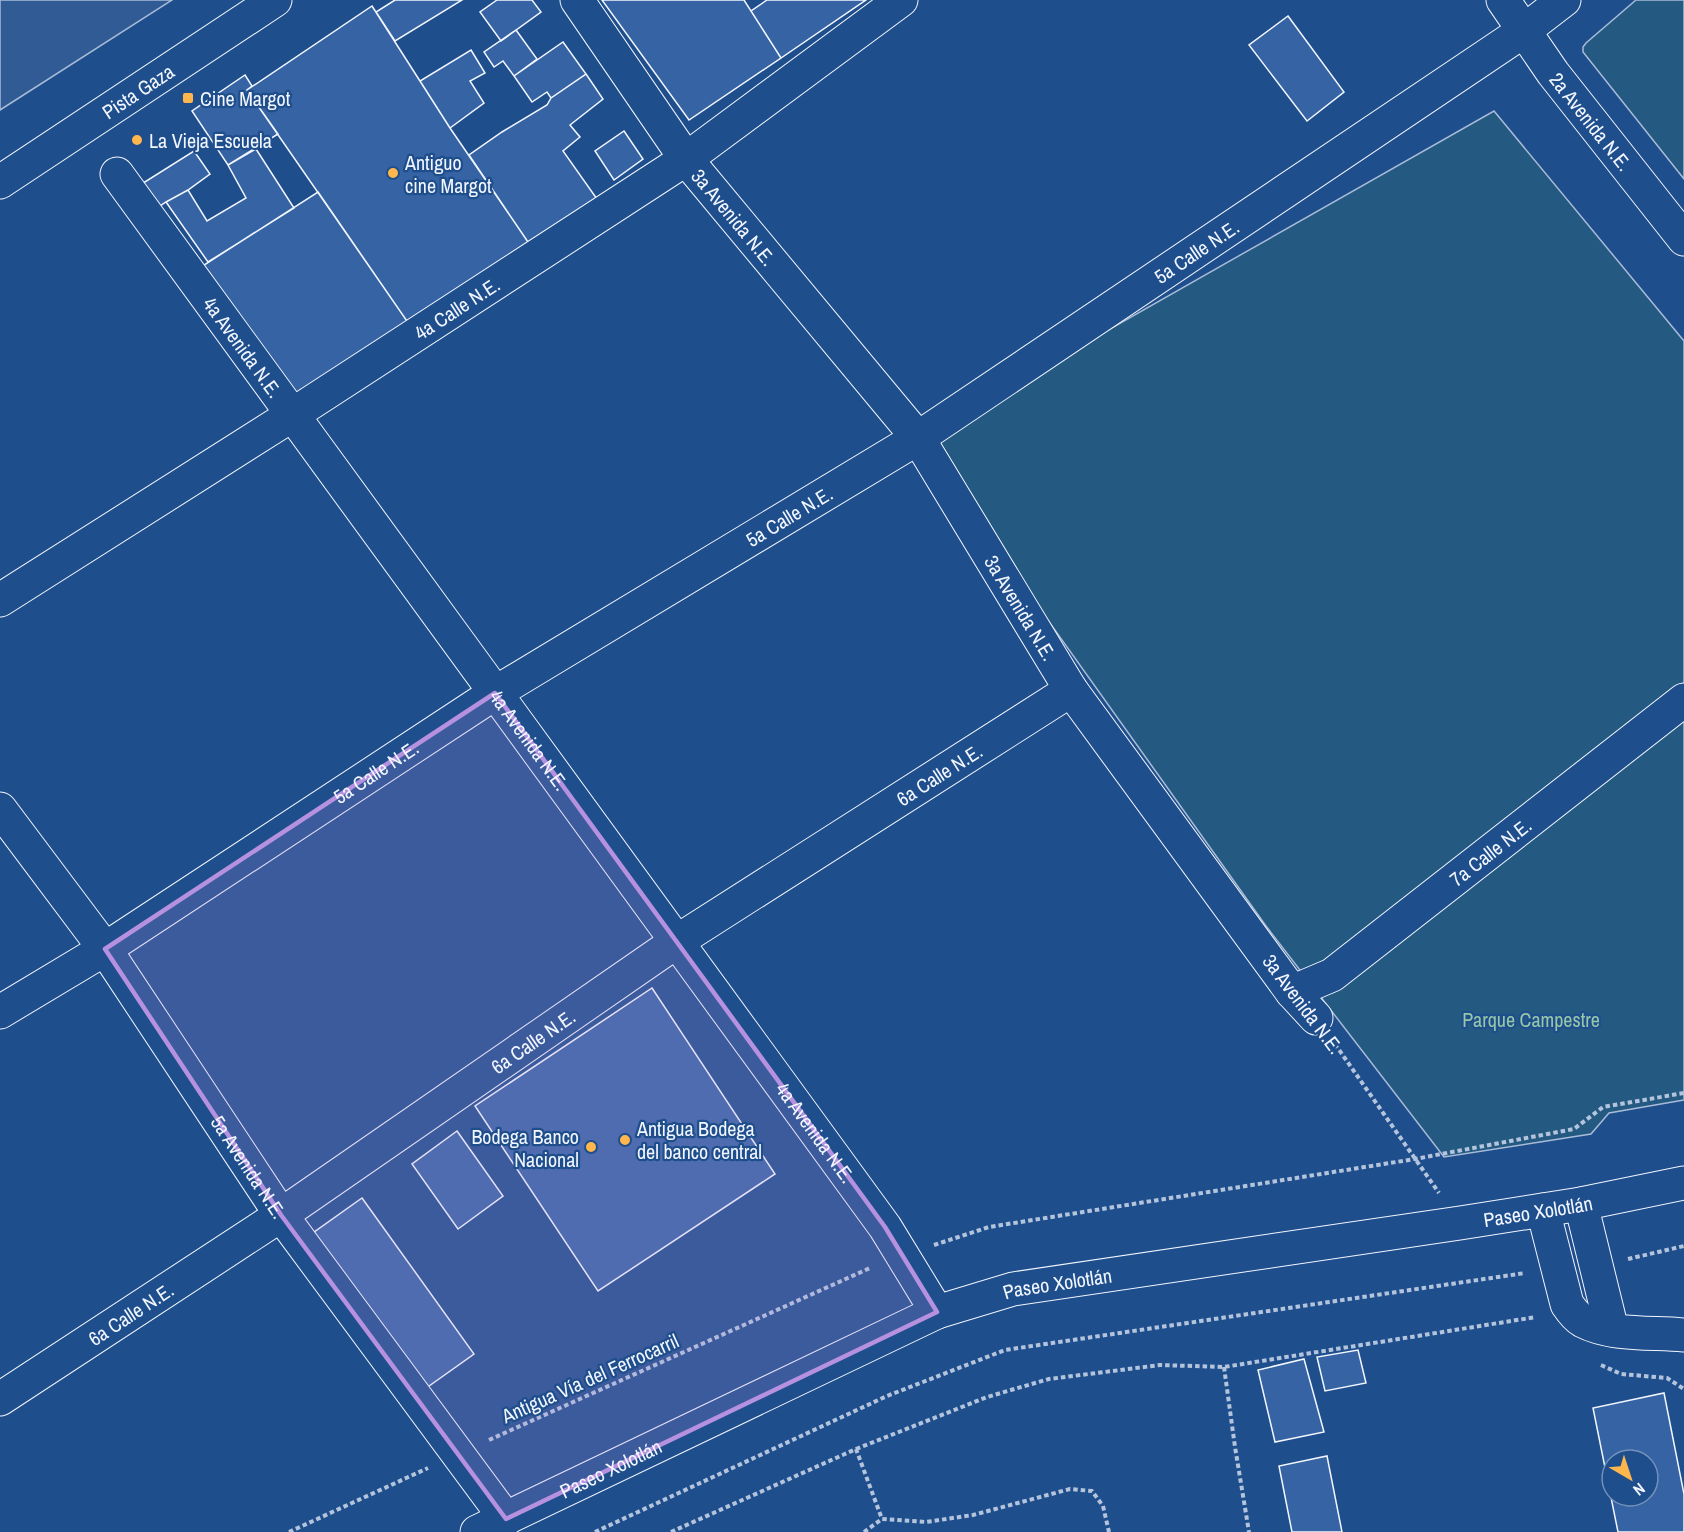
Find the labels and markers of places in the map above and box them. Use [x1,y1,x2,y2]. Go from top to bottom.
place label: Cine Margot [200,85,291,112]
marker: Cine Margot [181,91,195,105]
place label: La Vieja Escuela [149,127,272,154]
marker: La Vieja Escuela [130,133,144,147]
place label: Antiguo cine Margot [404,149,492,199]
marker: Antiguo cine Margot [386,166,400,180]
place label: Antigua Bodega del banco central [636,1115,762,1165]
place label: Bodega Banco Nacional [471,1123,579,1173]
marker: Antigua Bodega del banco central [618,1133,632,1147]
marker: Bodega Banco Nacional [584,1140,598,1154]

